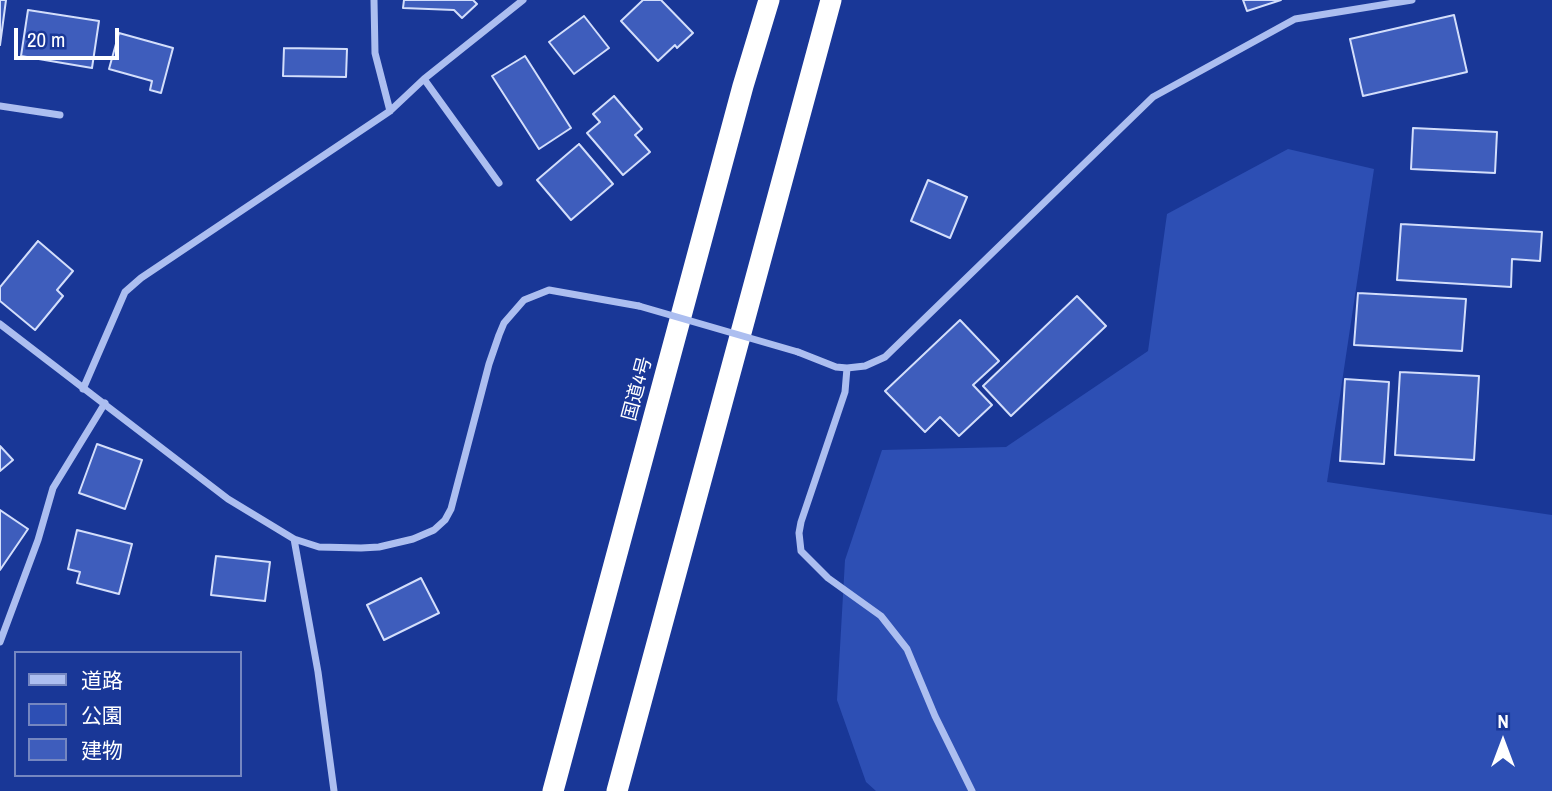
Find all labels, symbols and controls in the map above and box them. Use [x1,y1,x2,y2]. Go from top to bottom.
scale bar [18,14,122,58]
text: 20 m [27,25,65,54]
street label: 国道4号 [618,354,658,424]
legend [14,651,242,777]
text: 道路 [81,666,123,695]
text: 公園 [81,701,123,730]
north arrow [1468,707,1538,777]
text: N [1497,708,1509,734]
text: 建物 [81,736,123,765]

